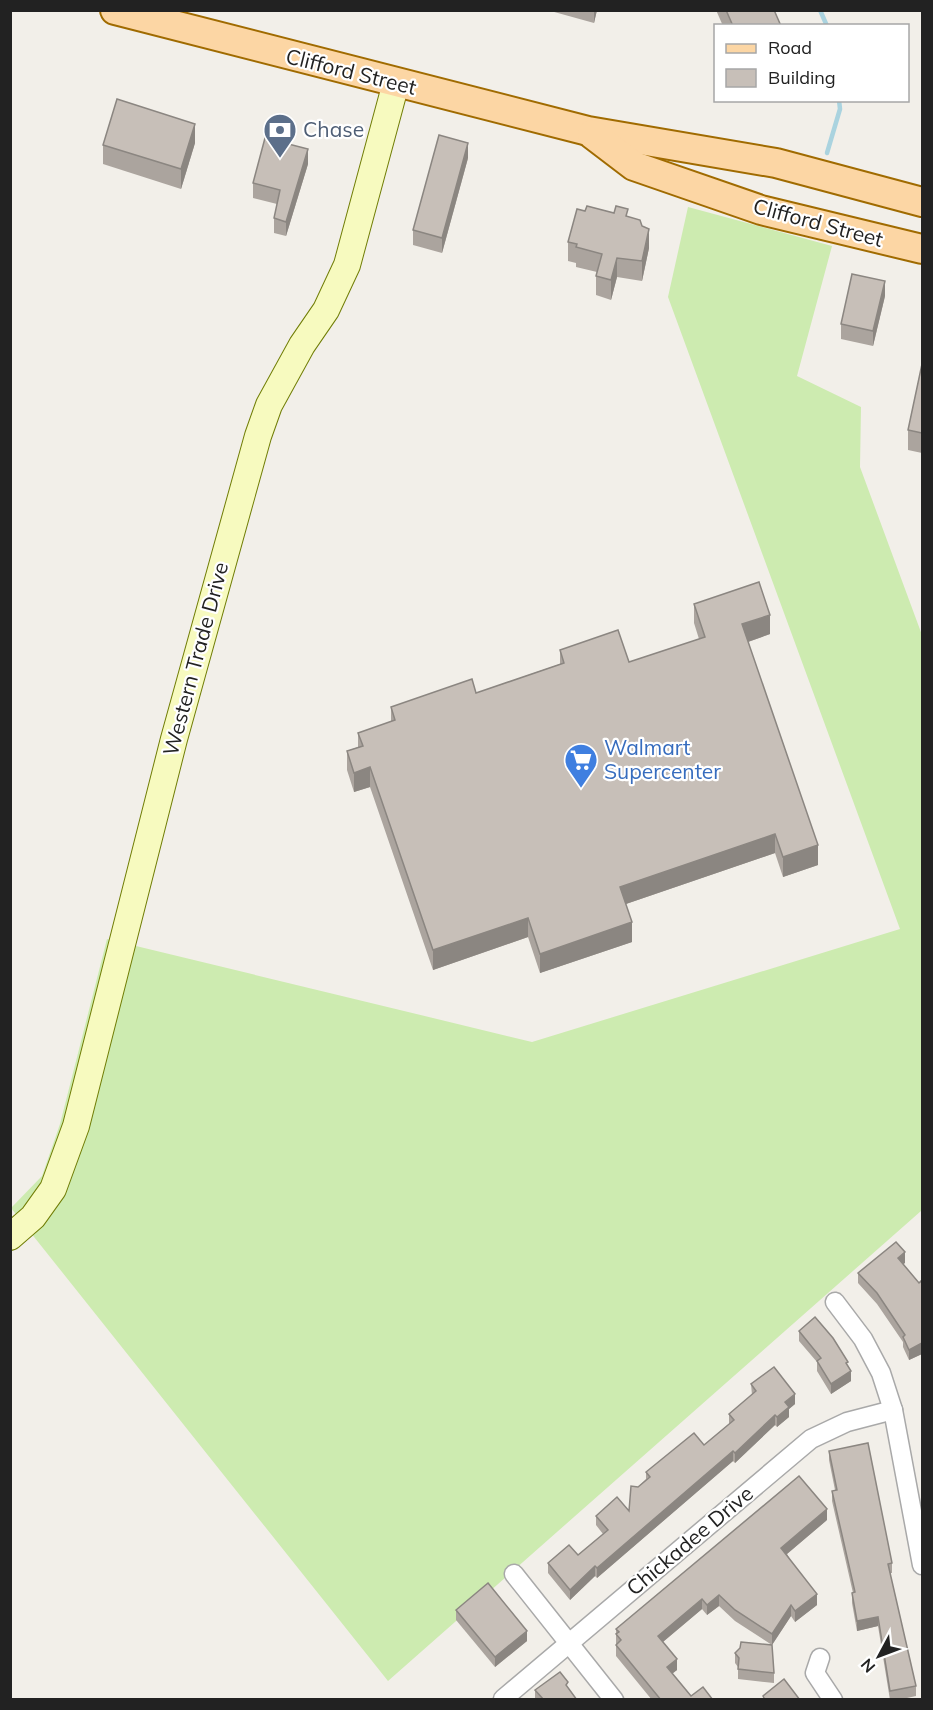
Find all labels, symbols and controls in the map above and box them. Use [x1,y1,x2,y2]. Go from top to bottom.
legend [714,24,909,102]
text: Road [768,36,812,59]
street label: Clifford Street [283,42,419,100]
text: Building [768,66,836,89]
bank icon: Chase [262,112,298,159]
place label: Chase [303,116,364,142]
street label: Clifford Street [750,192,886,252]
street label: Western Trade Drive [157,559,233,758]
place label: Walmart Supercenter [604,734,721,784]
supermarket icon: Walmart Supercenter [563,742,599,789]
street label: Chickadee Drive [621,1480,758,1601]
north arrow [849,1626,909,1686]
text: N [856,1655,879,1677]

